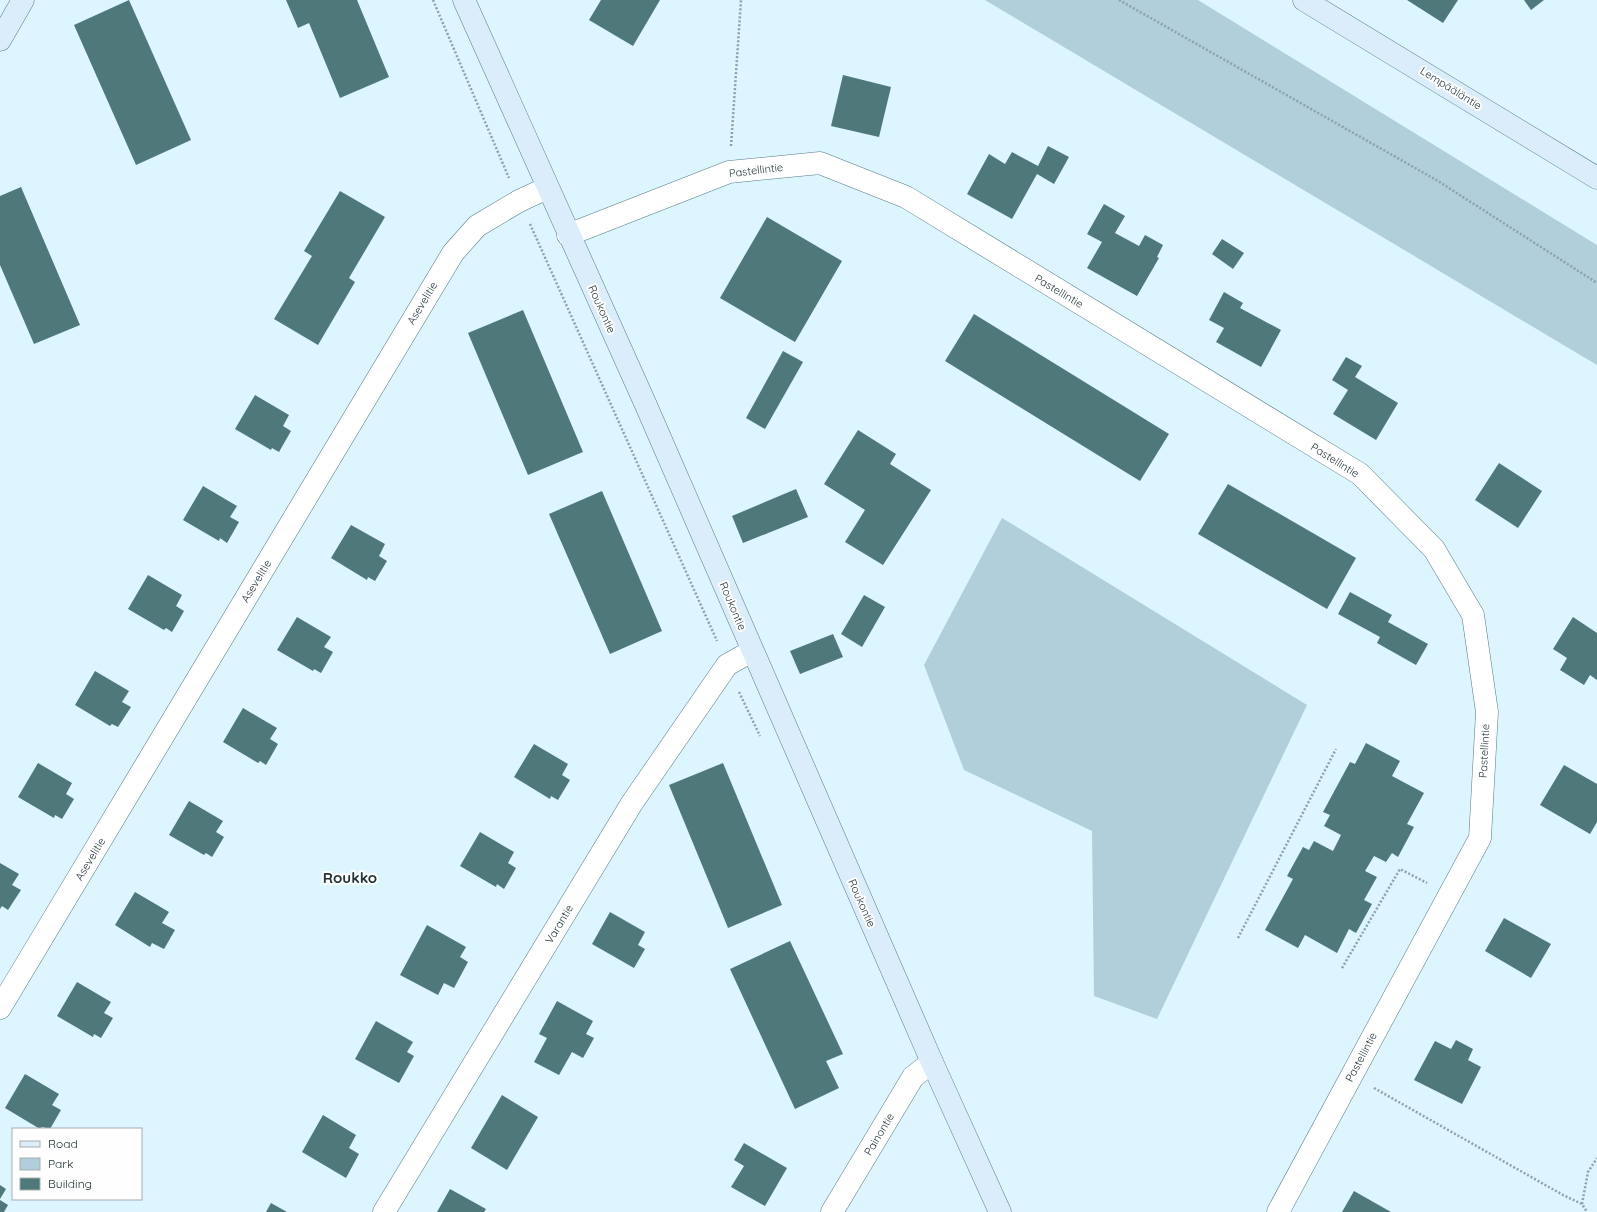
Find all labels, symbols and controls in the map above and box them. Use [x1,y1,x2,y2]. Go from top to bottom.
street label: Lempääläntie [1418,63,1484,113]
street label: Pastellintie [728,160,784,180]
street label: Pastellintie [1032,271,1086,311]
street label: Asevelitie [404,279,440,327]
street label: Roukontie [585,283,619,335]
street label: Pastellintie [1308,440,1362,480]
street label: Asevelitie [238,557,274,605]
street label: Roukontie [717,580,749,632]
street label: Pastellintie [1476,724,1492,778]
street label: Asevelitie [72,835,108,883]
district label: Roukko [323,868,377,887]
street label: Roukontie [845,877,879,929]
street label: Varantie [542,902,576,946]
street label: Pastellintie [1342,1030,1380,1084]
street label: Painontie [861,1110,897,1158]
legend [12,1128,142,1200]
text: Road [48,1136,78,1151]
text: Park [48,1156,73,1171]
text: Building [48,1176,92,1191]

